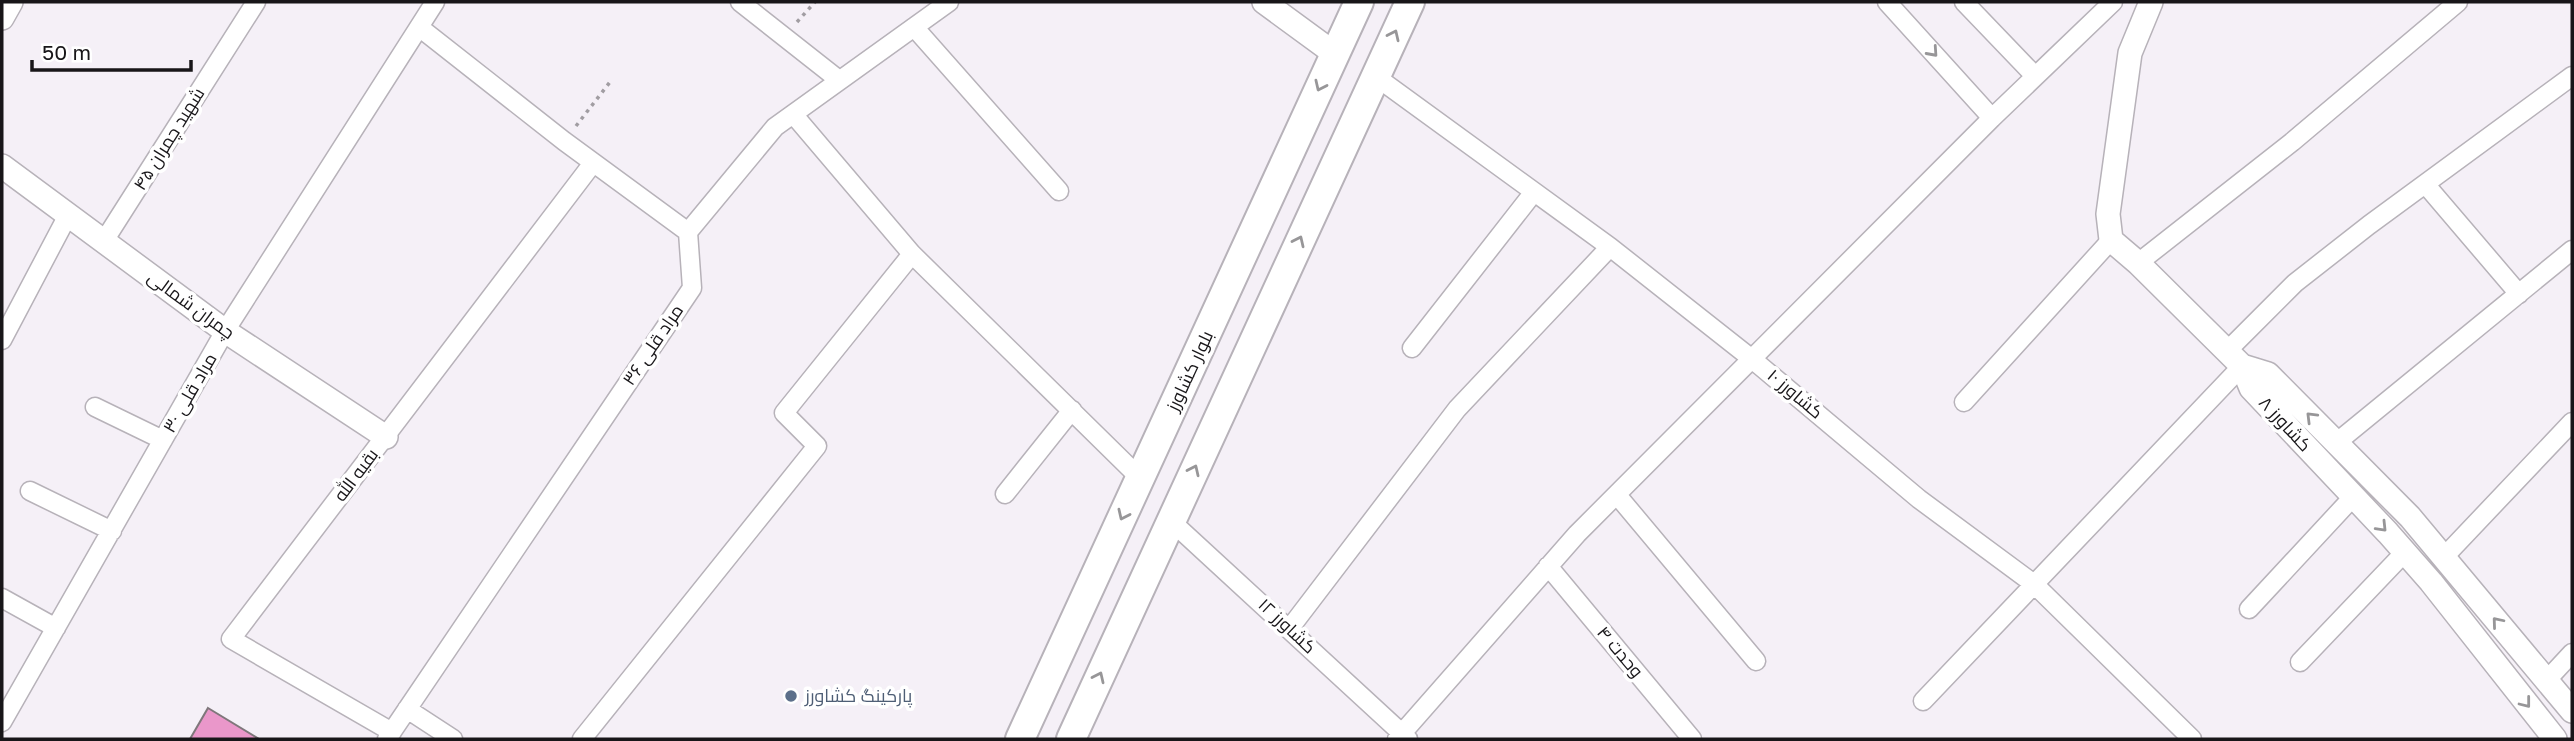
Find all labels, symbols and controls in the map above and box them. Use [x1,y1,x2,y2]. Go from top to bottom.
scale bar [32,28,191,72]
one-way arrow [1386,30,1400,42]
text: 50 m [42,39,91,65]
one-way arrow [1925,44,1937,57]
one-way arrow [1314,79,1328,91]
street label: شهید چمران ۴۵ [128,83,210,195]
one-way arrow [1291,236,1305,249]
street label: چمران شمالی [143,265,239,345]
street label: مراد قلی ۳۶ [617,300,688,390]
street label: بلوار کشاورز [1160,327,1218,416]
street label: مراد قلی ۳۰ [157,349,222,437]
street label: کشاورز ۱۰ [1763,364,1828,424]
street label: کشاورز ۸ [2254,391,2317,456]
one-way arrow [2306,413,2319,426]
street label: بقیه الله [328,444,382,505]
one-way arrow [1186,465,1200,478]
one-way arrow [1117,508,1131,521]
one-way arrow [2374,519,2387,532]
street label: کشاورز ۱۲ [1254,593,1321,658]
one-way arrow [2493,617,2505,630]
street label: وحدت ۴ [1592,621,1649,682]
one-way arrow [1091,672,1105,684]
place label: پارکینگ کشاورز [804,684,912,708]
marker: پارکینگ کشاورز [783,688,799,704]
one-way arrow [2518,695,2531,708]

